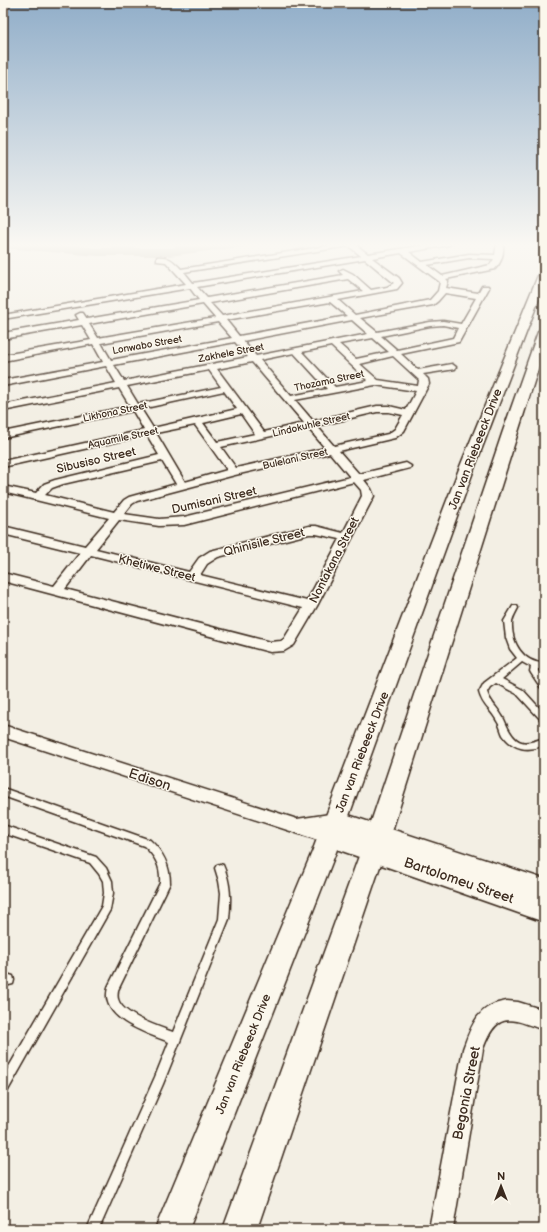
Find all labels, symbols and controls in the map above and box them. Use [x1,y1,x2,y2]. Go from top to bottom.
street label: Lonwabo Street [112,333,183,357]
street label: Zakhele Street [197,341,265,365]
street label: Thozama Street [293,368,365,394]
street label: Jan van Riebeeck Drive [445,387,505,512]
street label: Likhona Street [82,399,148,425]
street label: Lindokuhle Street [271,410,351,440]
street label: Aquamile Street [87,425,159,451]
street label: Sibusiso Street [55,444,137,477]
street label: Bulelani Street [262,446,329,472]
street label: Dumisani Street [170,483,258,518]
street label: Nontakana Street [306,514,363,606]
street label: Qhinisile Street [222,525,306,560]
street label: Khetiwe Street [117,552,197,585]
street label: Jan van Riebeeck Drive [332,690,392,815]
street label: Edison [127,765,173,794]
street label: Bartolomeu Street [402,854,517,907]
street label: Jan van Riebeeck Drive [212,992,274,1117]
street label: Begonia Street [449,1044,484,1141]
north arrow [481,1166,521,1206]
text: N [497,1170,505,1183]

